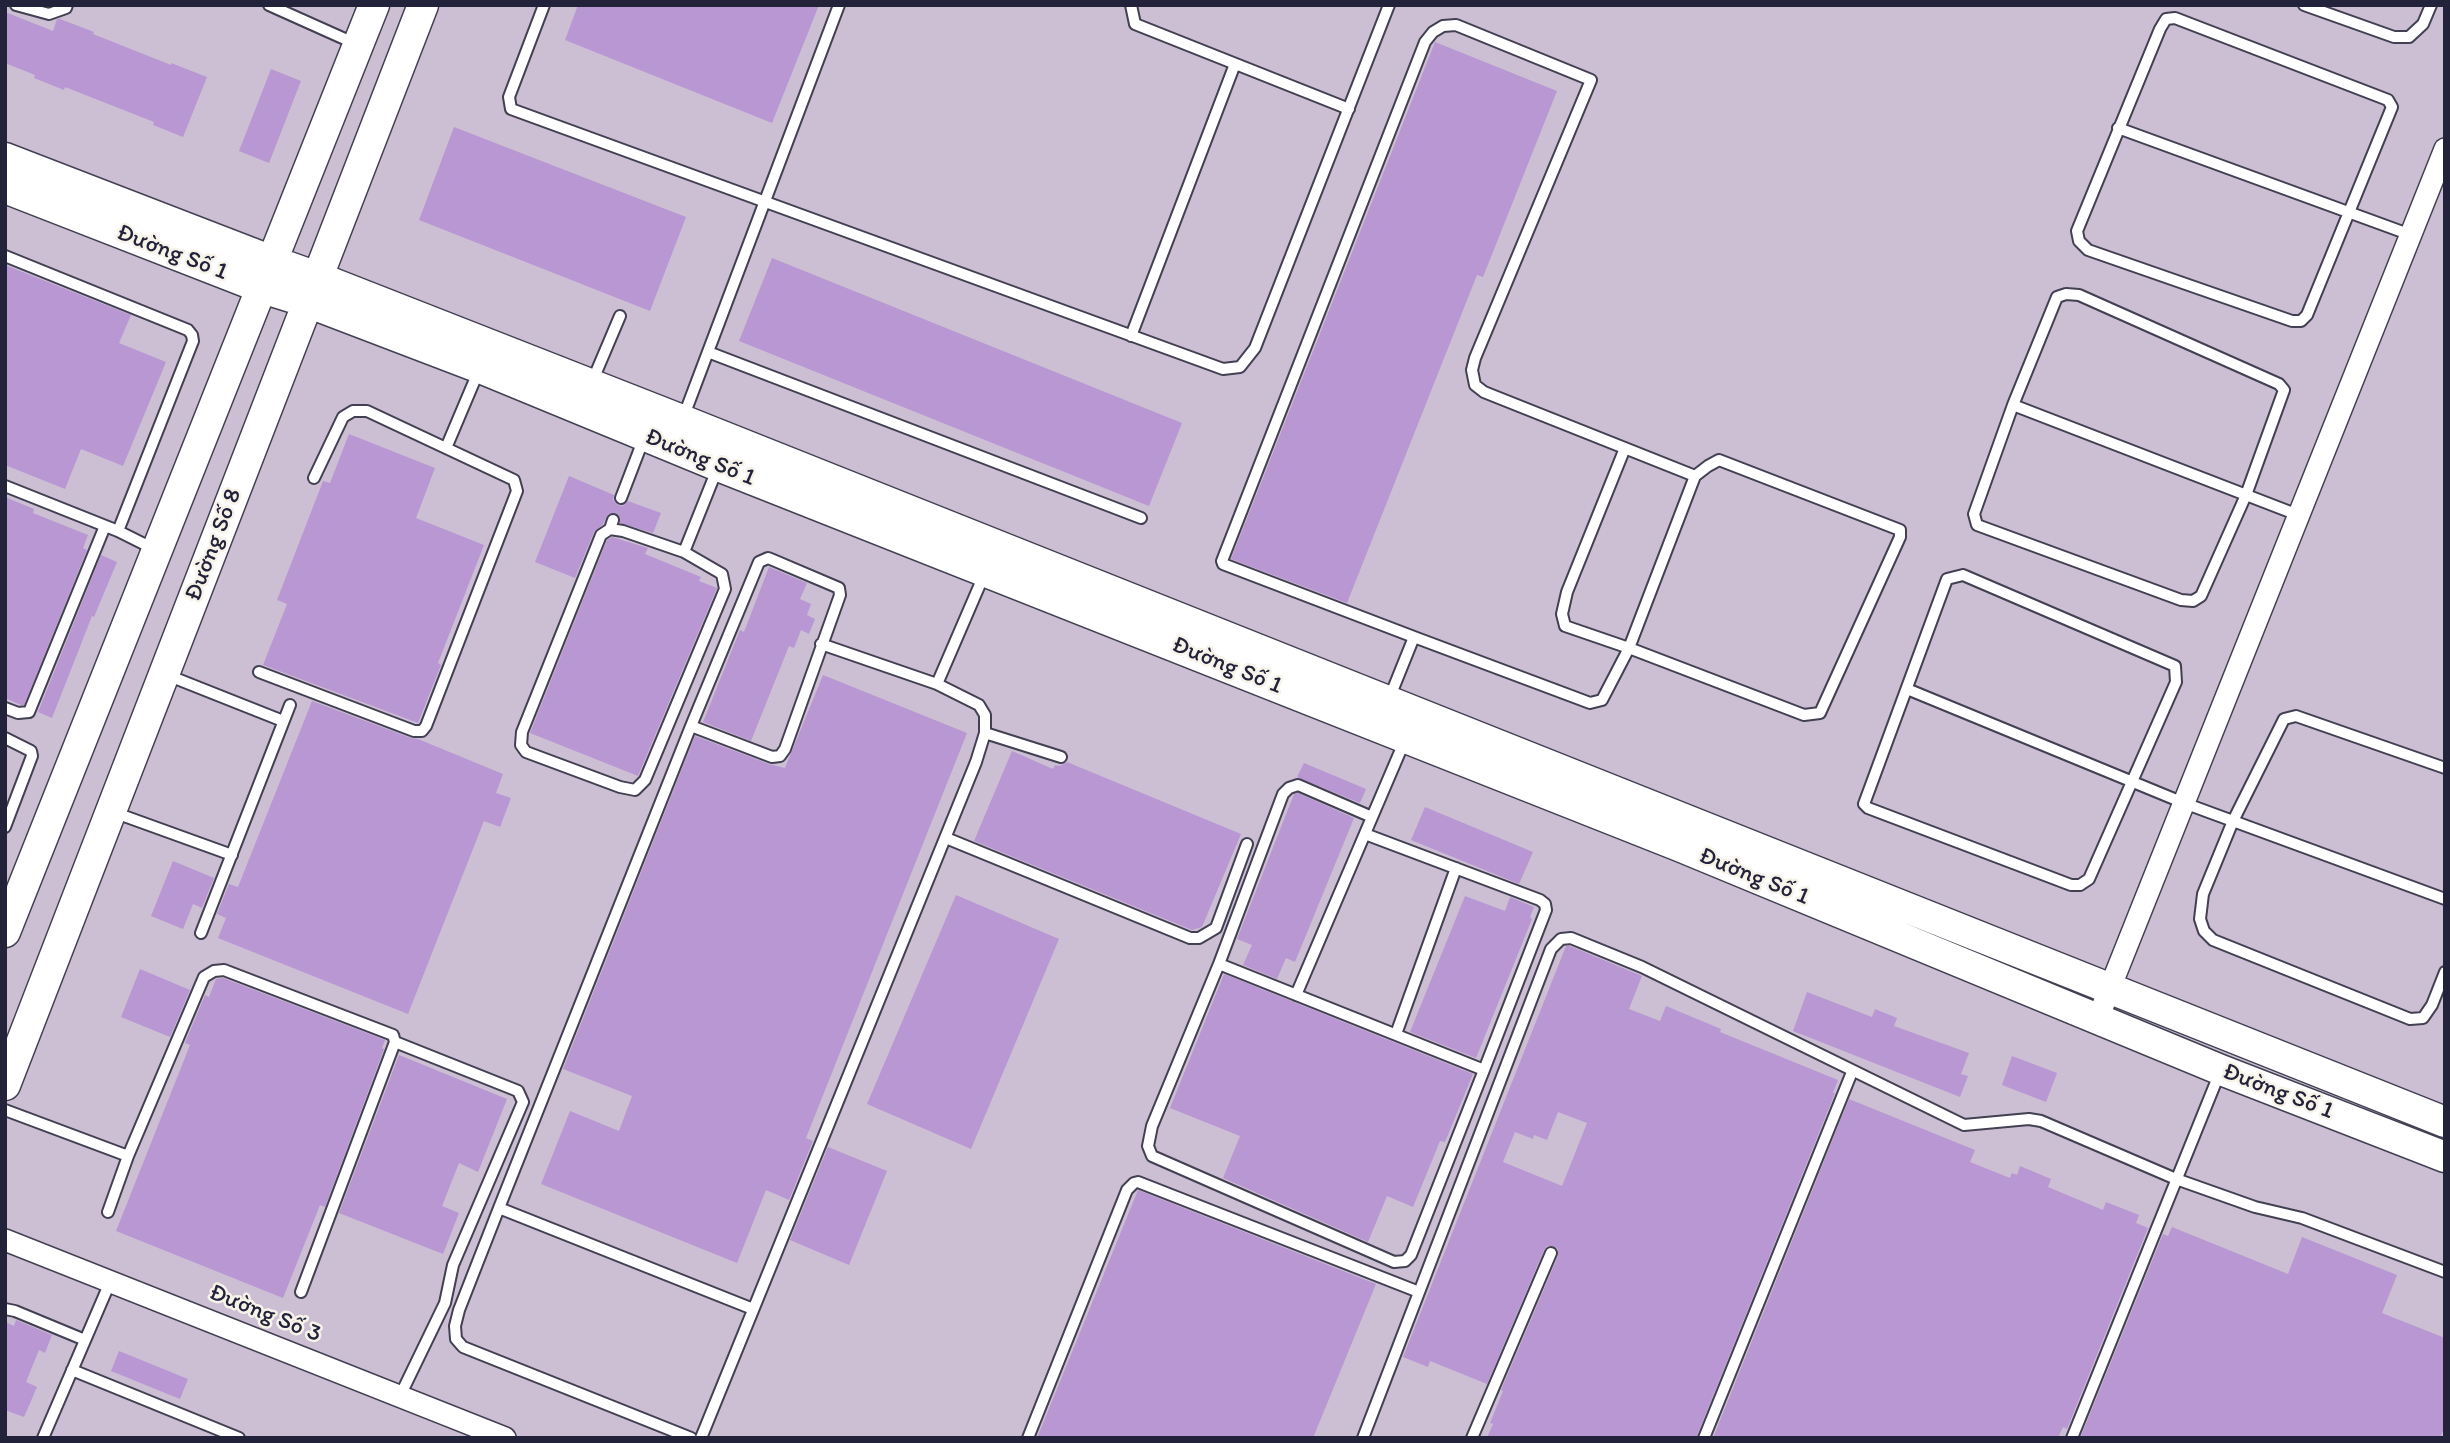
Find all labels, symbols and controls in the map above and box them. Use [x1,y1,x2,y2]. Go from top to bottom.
street label: Đường Số 1 [113,219,231,287]
street label: Đường Số 1 [641,423,759,493]
street label: Đường Số 8 [179,485,249,605]
street label: Đường Số 1 [1168,631,1286,701]
street label: Đường Số 1 [1695,842,1813,912]
street label: Đường Số 1 [2219,1058,2337,1126]
street label: Đường Số 3 [205,1279,325,1349]

